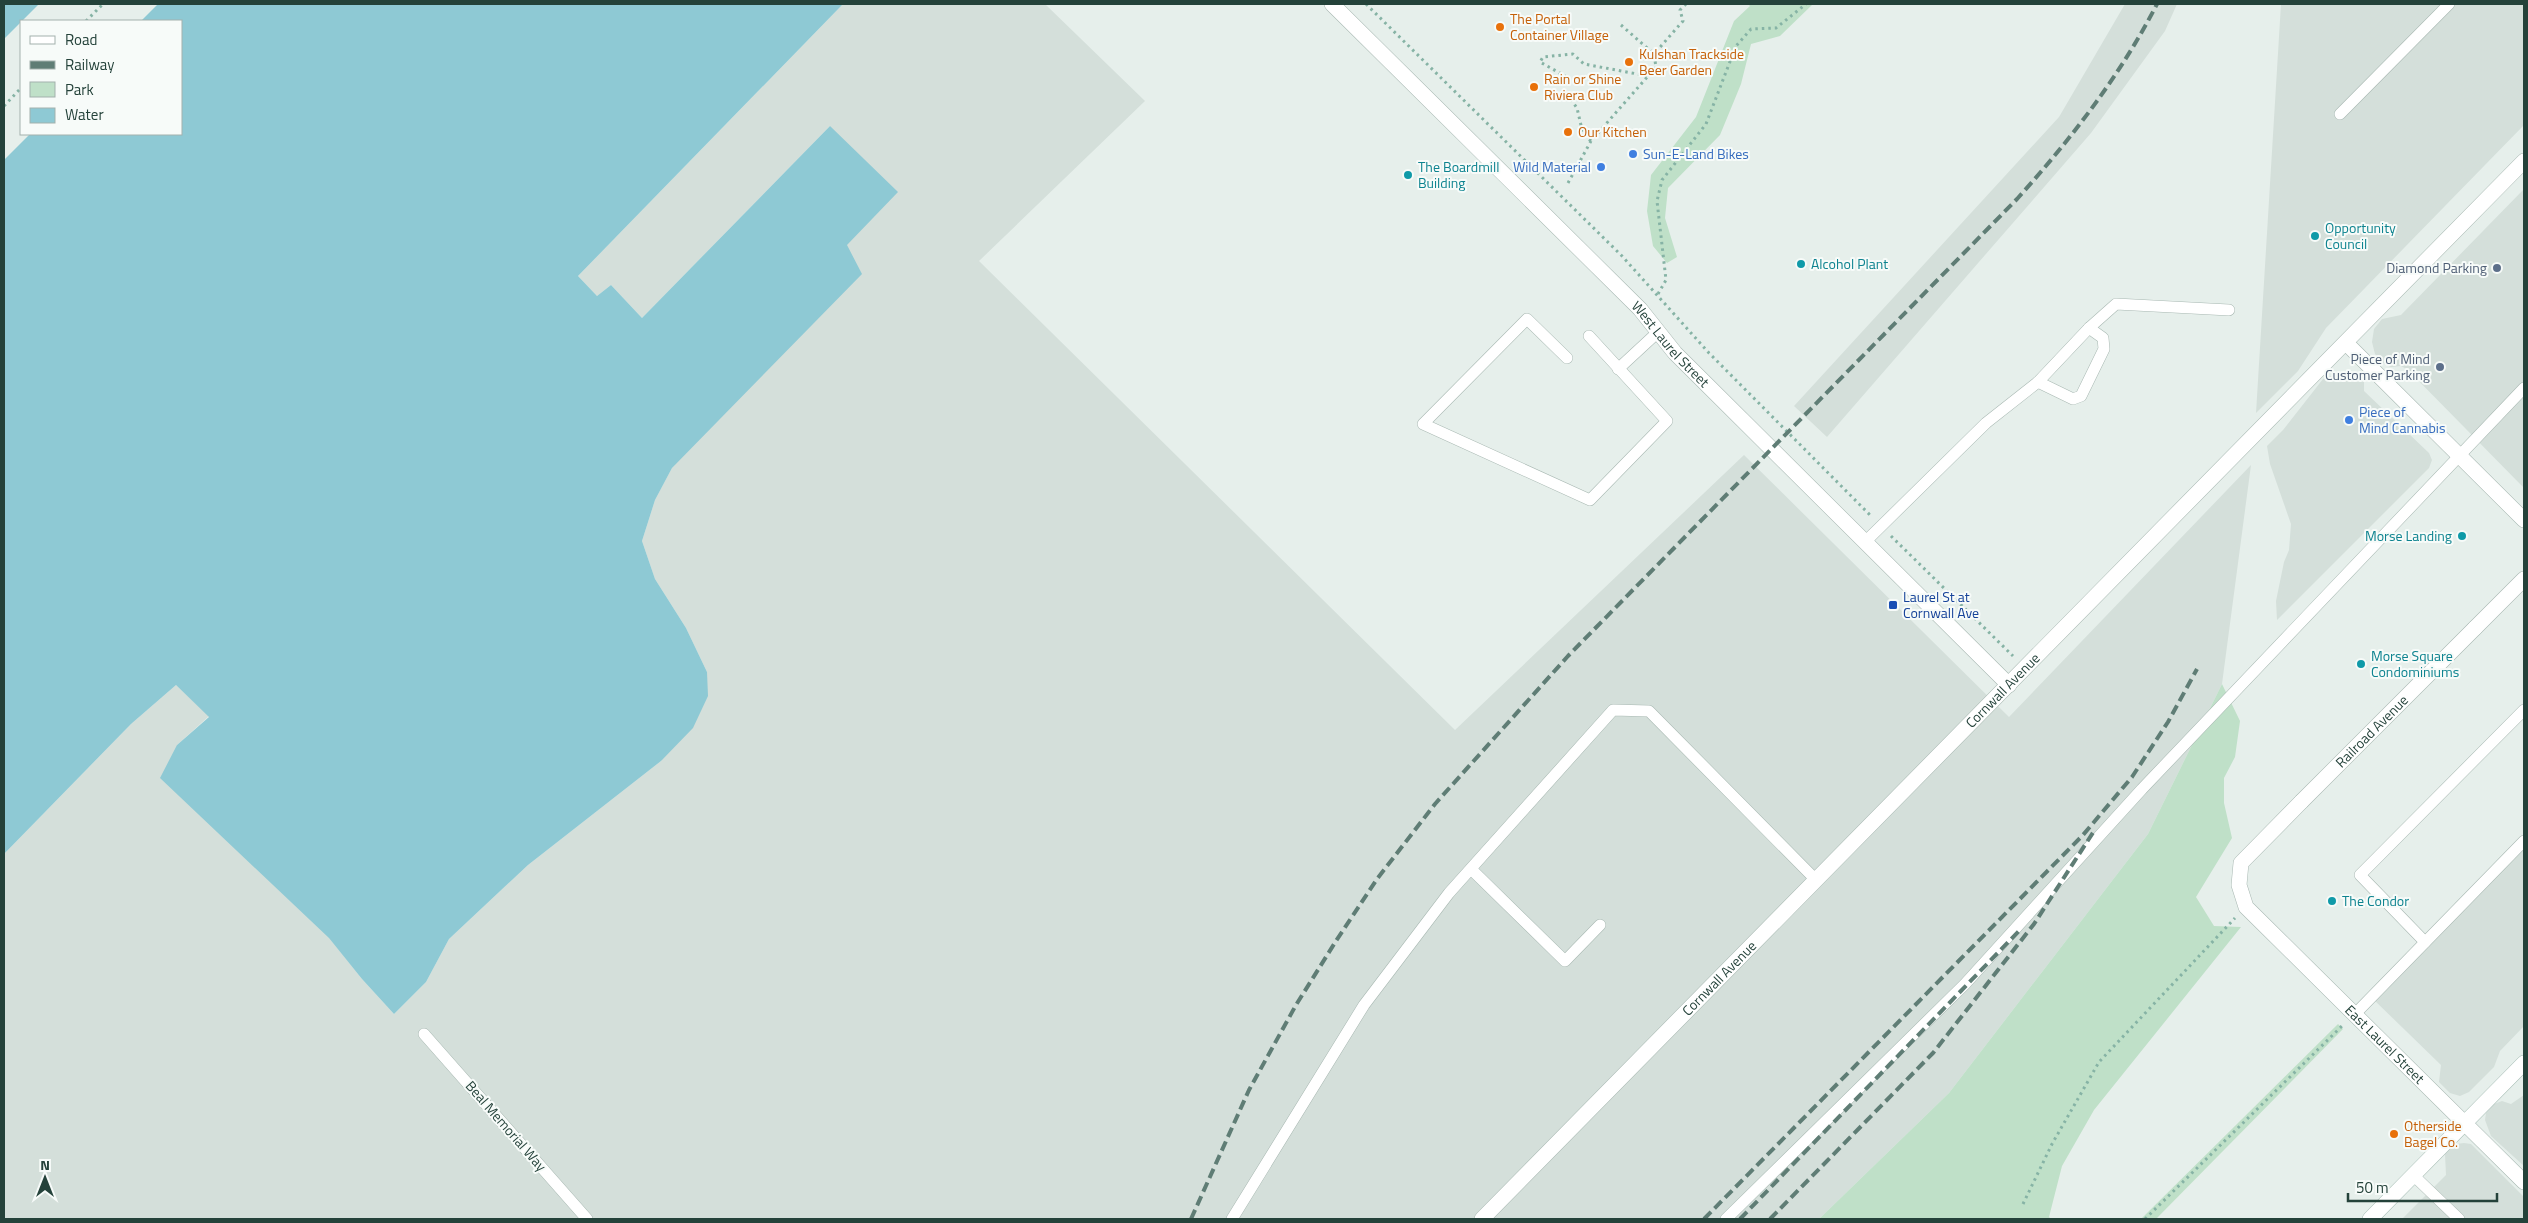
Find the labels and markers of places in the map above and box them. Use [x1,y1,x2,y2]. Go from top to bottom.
place label: The Portal Container Village [1510,8,1609,45]
marker: The Portal Container Village [1494,21,1506,33]
place label: Kulshan Trackside Beer Garden [1639,43,1744,80]
marker: Kulshan Trackside Beer Garden [1623,56,1635,68]
place label: Rain or Shine Riviera Club [1544,68,1621,105]
marker: Rain or Shine Riviera Club [1528,81,1540,93]
place label: Our Kitchen [1578,121,1647,142]
marker: Our Kitchen [1562,126,1574,138]
place label: Sun-E-Land Bikes [1643,143,1749,164]
marker: Sun-E-Land Bikes [1627,148,1639,160]
place label: The Boardmill Building [1418,156,1499,193]
place label: Wild Material [1513,156,1591,177]
marker: Wild Material [1595,161,1607,173]
marker: The Boardmill Building [1402,169,1414,181]
place label: Opportunity Council [2325,217,2396,254]
marker: Opportunity Council [2309,230,2321,242]
place label: Alcohol Plant [1811,253,1888,274]
place label: Diamond Parking [2386,257,2487,278]
marker: Alcohol Plant [1795,258,1807,270]
marker: Diamond Parking [2491,262,2503,274]
place label: Piece of Mind Customer Parking [2325,348,2430,385]
marker: Piece of Mind Customer Parking [2434,361,2446,373]
place label: Piece of Mind Cannabis [2359,401,2445,438]
marker: Piece of Mind Cannabis [2343,414,2355,426]
place label: Morse Landing [2365,525,2452,546]
marker: Morse Landing [2456,530,2468,542]
place label: Laurel St at Cornwall Ave [1903,586,1979,623]
marker: Laurel St at Cornwall Ave [1887,599,1899,611]
place label: Morse Square Condominiums [2371,645,2459,682]
marker: Morse Square Condominiums [2355,658,2367,670]
place label: The Condor [2342,890,2409,911]
marker: The Condor [2326,895,2338,907]
place label: Otherside Bagel Co. [2404,1115,2462,1152]
marker: Otherside Bagel Co. [2388,1128,2400,1140]

